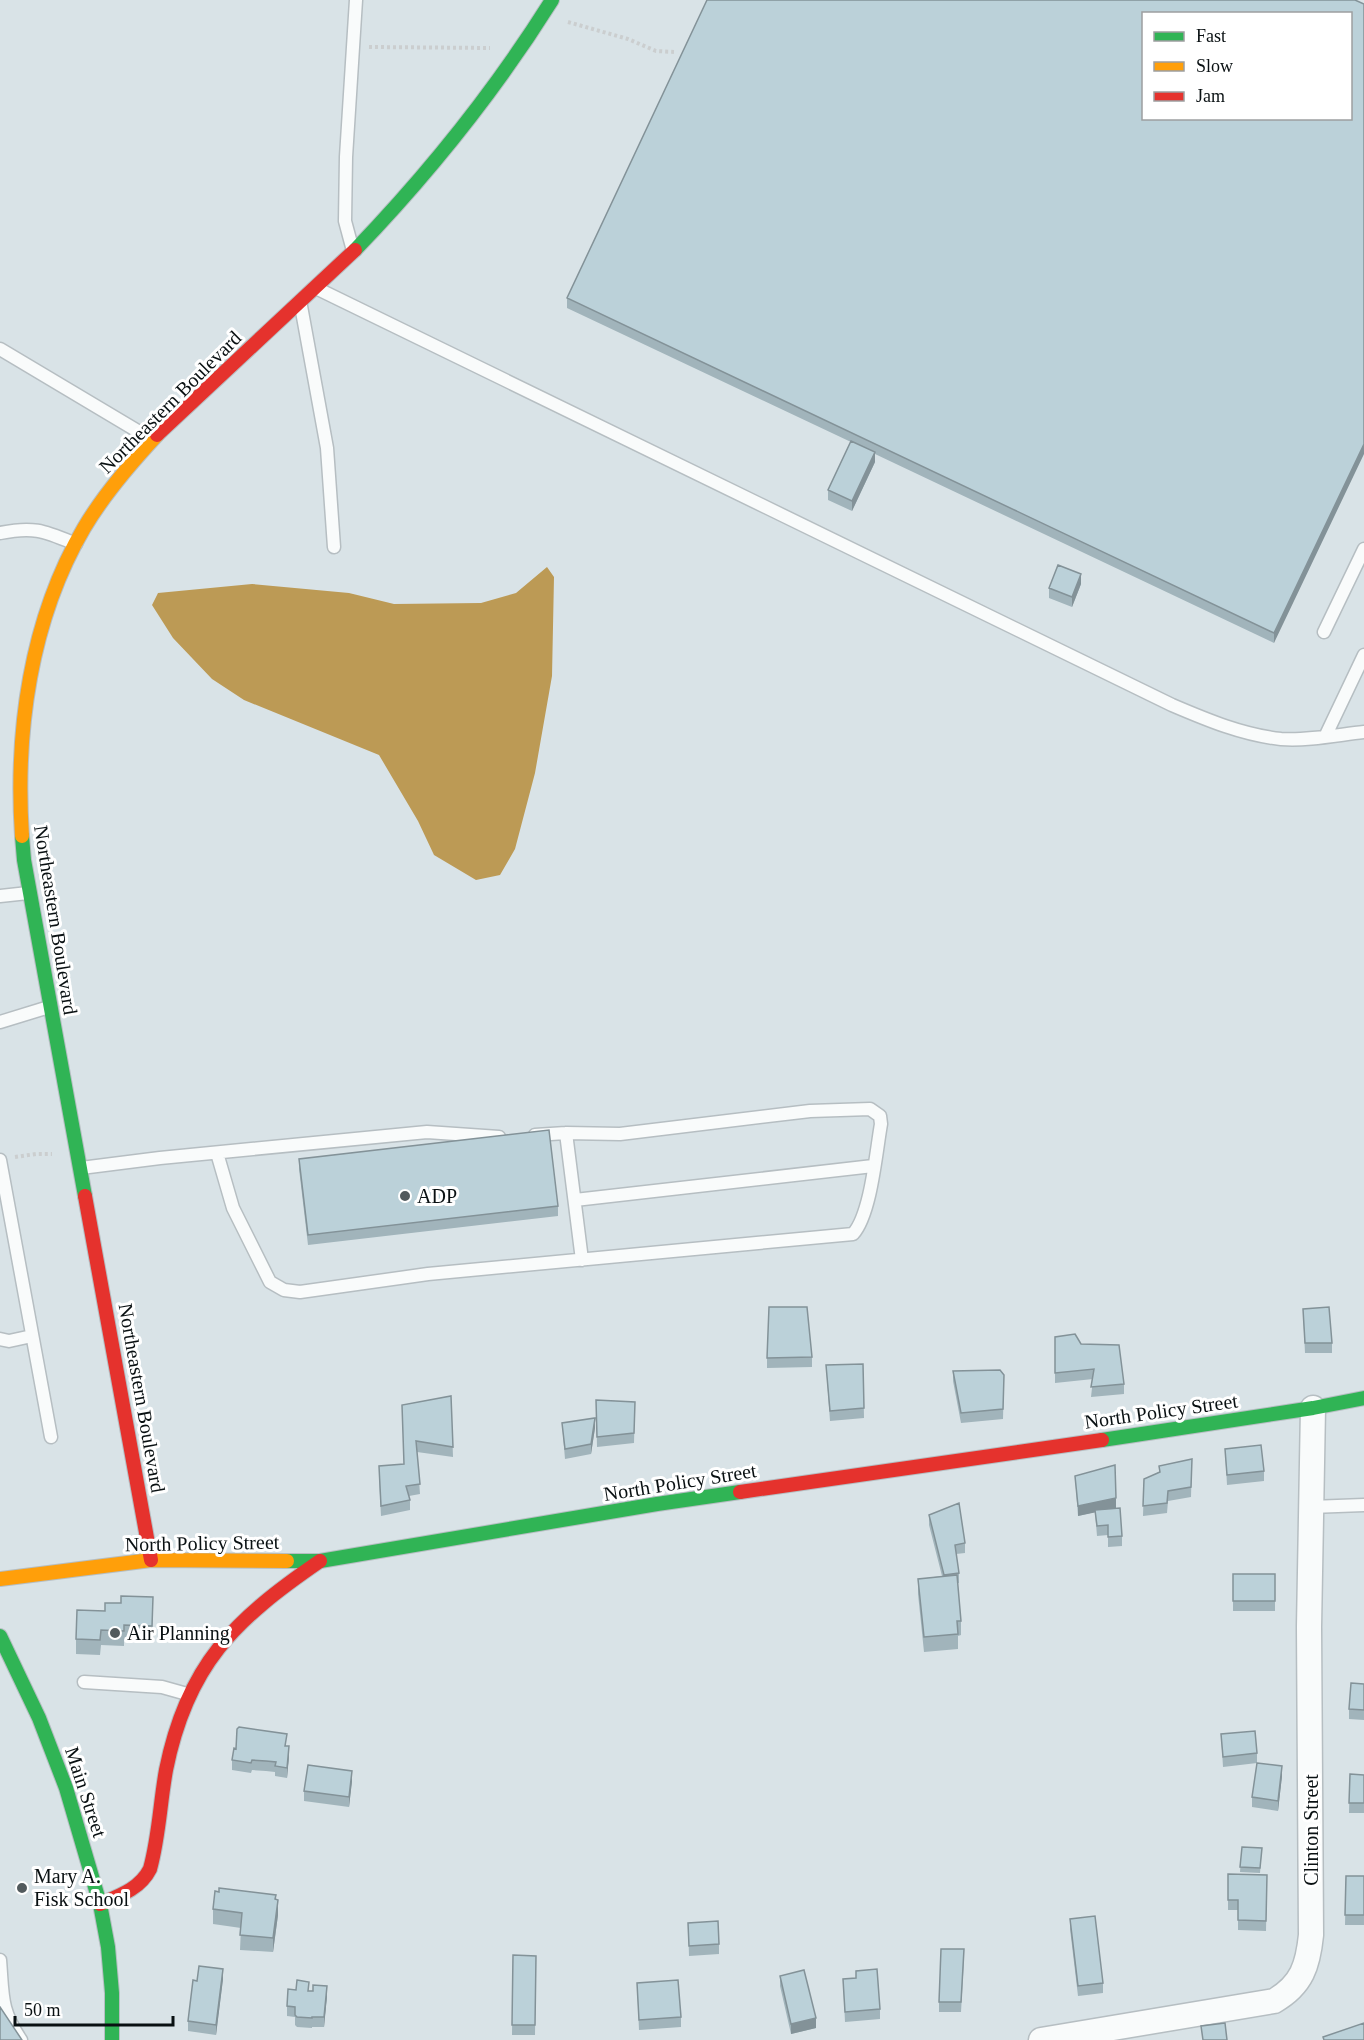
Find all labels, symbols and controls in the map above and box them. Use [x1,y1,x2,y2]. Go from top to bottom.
legend [1142,12,1352,120]
text: Fast [1196,26,1226,46]
text: Slow [1196,56,1233,76]
text: Jam [1196,86,1225,106]
street label: Northeastern Boulevard [94,326,246,478]
street label: Northeastern Boulevard [30,824,82,1016]
place label: ADP [417,1185,457,1207]
marker: ADP [398,1189,412,1203]
street label: Northeastern Boulevard [115,1302,169,1494]
street label: North Policy Street [1083,1389,1240,1434]
street label: North Policy Street [602,1459,759,1506]
street label: North Policy Street [125,1531,280,1556]
place label: Air Planning [127,1622,230,1645]
marker: Air Planning [108,1626,122,1640]
street label: Main Street [61,1744,111,1840]
street label: Clinton Street [1300,1774,1322,1886]
place label: Mary A. Fisk School [34,1865,129,1910]
marker: Mary A. Fisk School [15,1881,29,1895]
scale bar [15,1989,172,2027]
text: 50 m [24,2000,61,2020]

